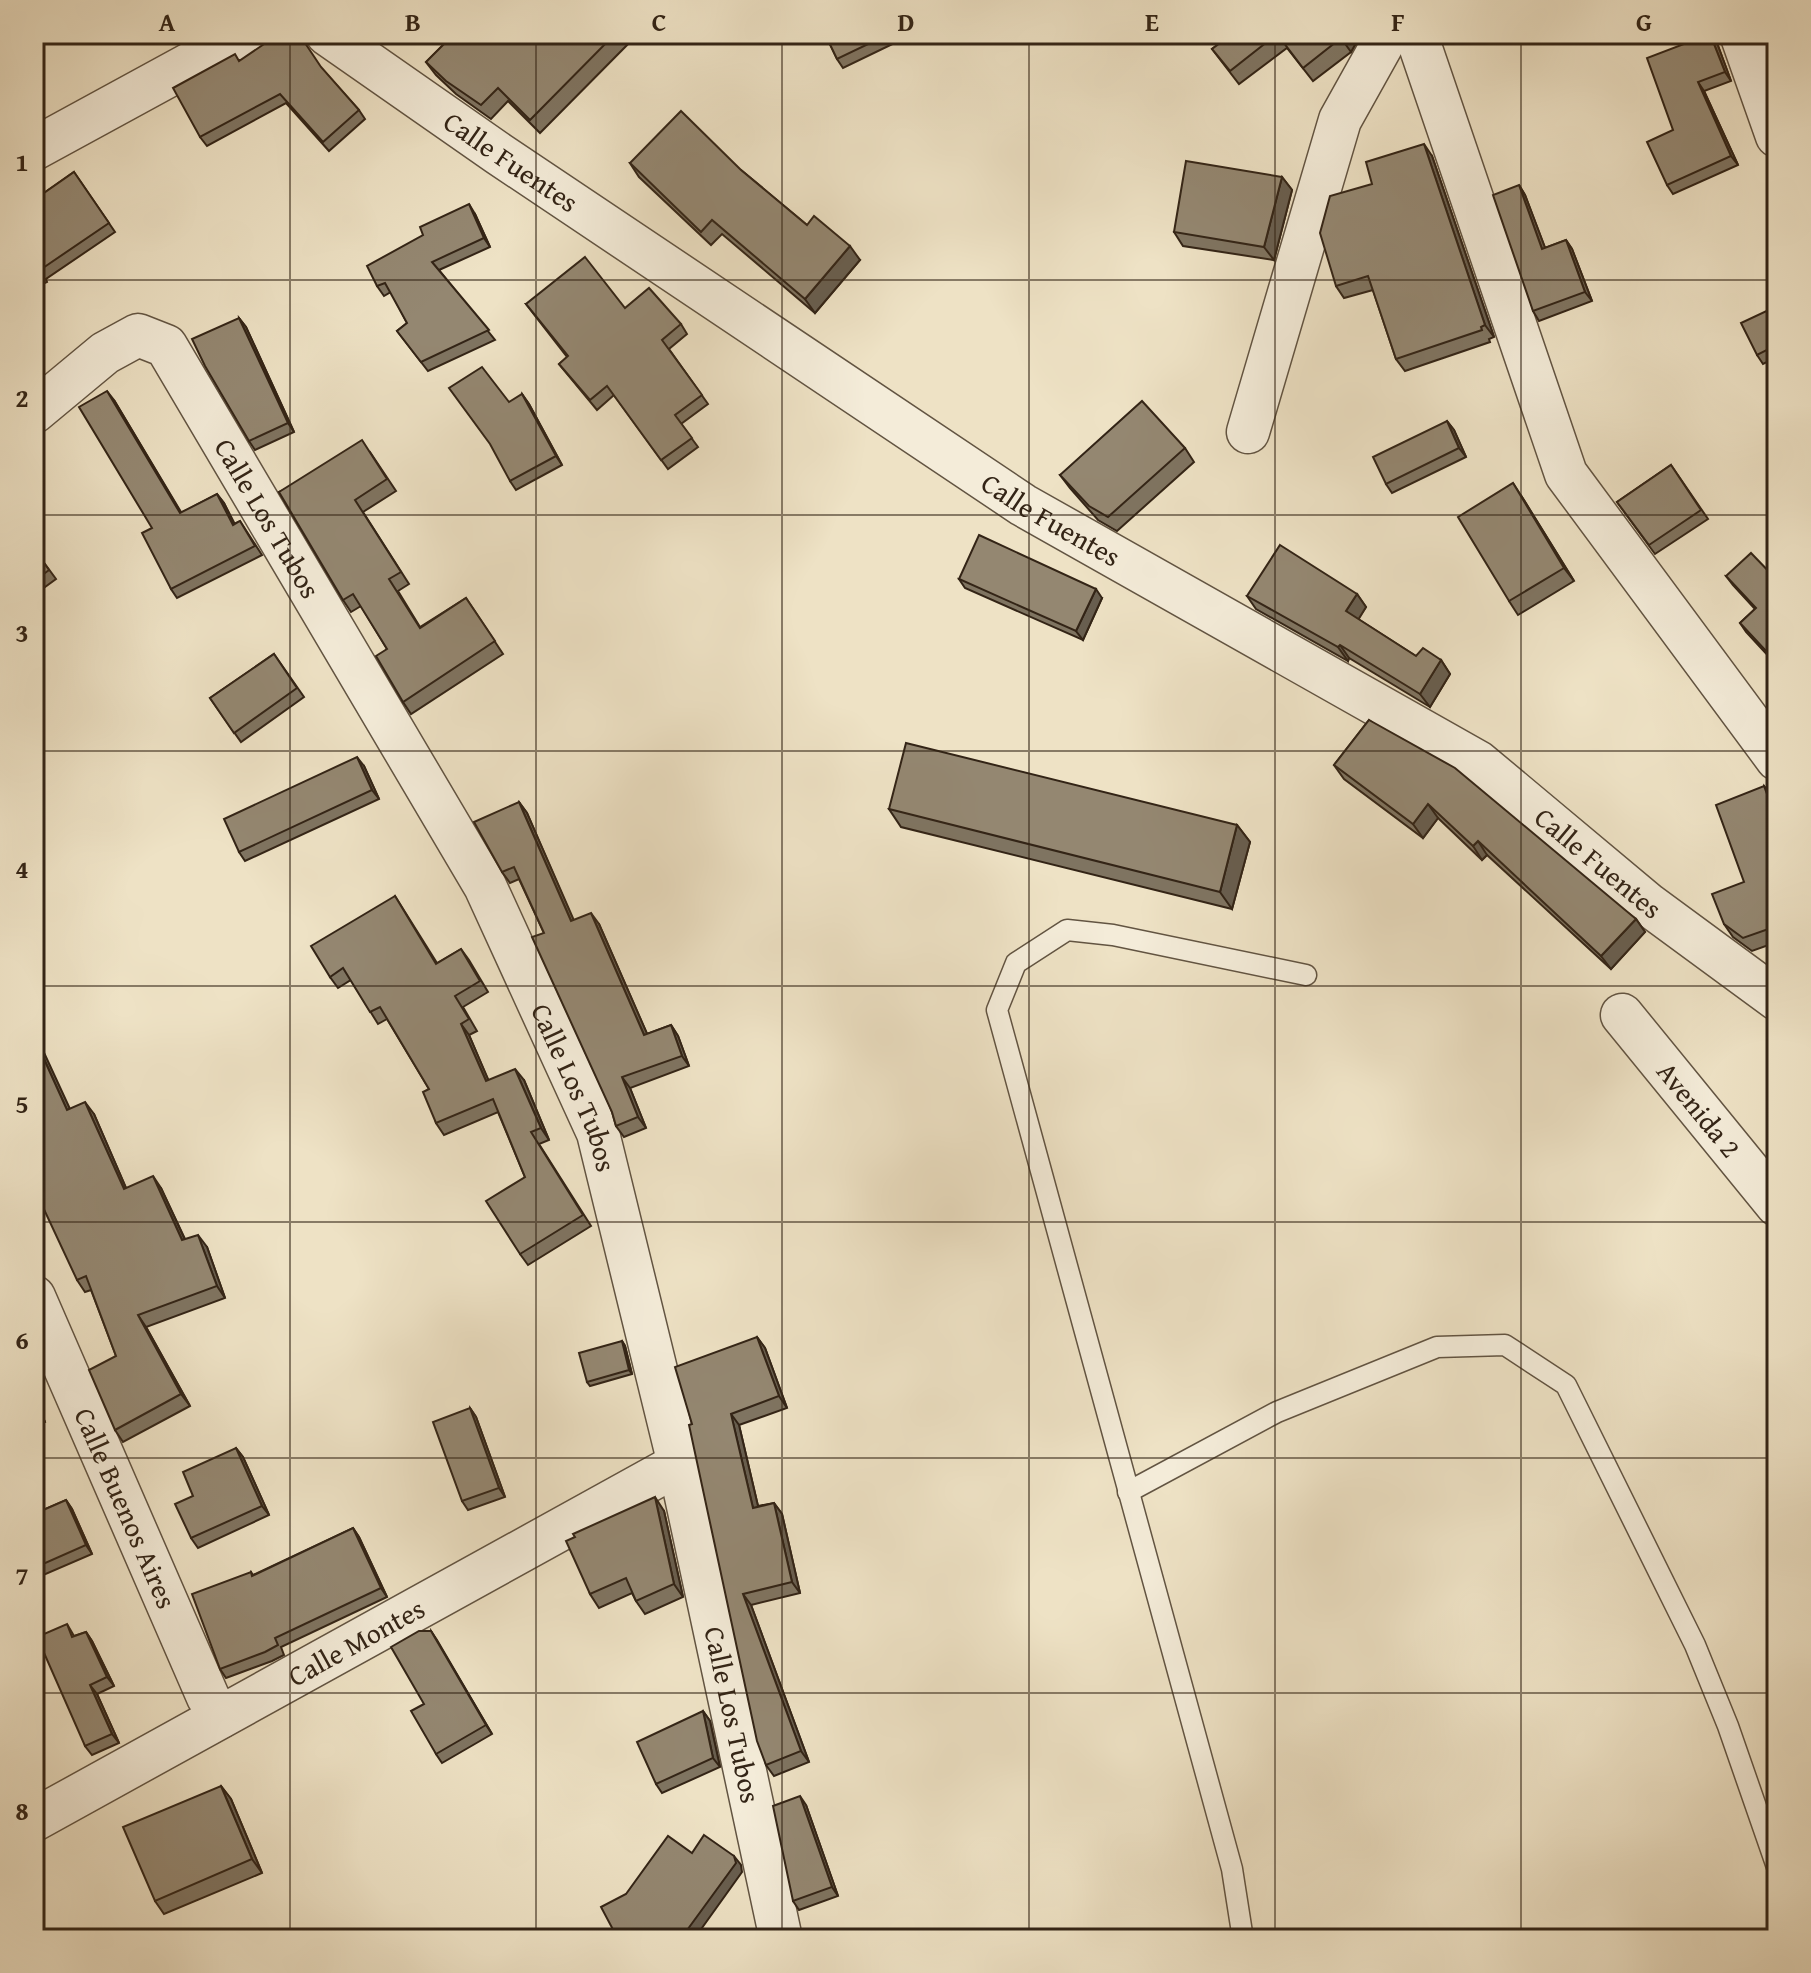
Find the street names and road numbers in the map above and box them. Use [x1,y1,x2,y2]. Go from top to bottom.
street label: Calle Fuentes [436,100,587,222]
street label: Calle Los Tubos [205,430,331,606]
street label: Calle Fuentes [974,462,1128,576]
street label: Calle Fuentes [1526,797,1671,928]
street label: Calle Los Tubos [521,996,628,1176]
street label: Avenida 2 [1648,1052,1751,1166]
street label: Calle Buenos Aires [64,1401,188,1615]
street label: Calle Montes [280,1587,432,1696]
street label: Calle Los Tubos [694,1623,772,1807]

